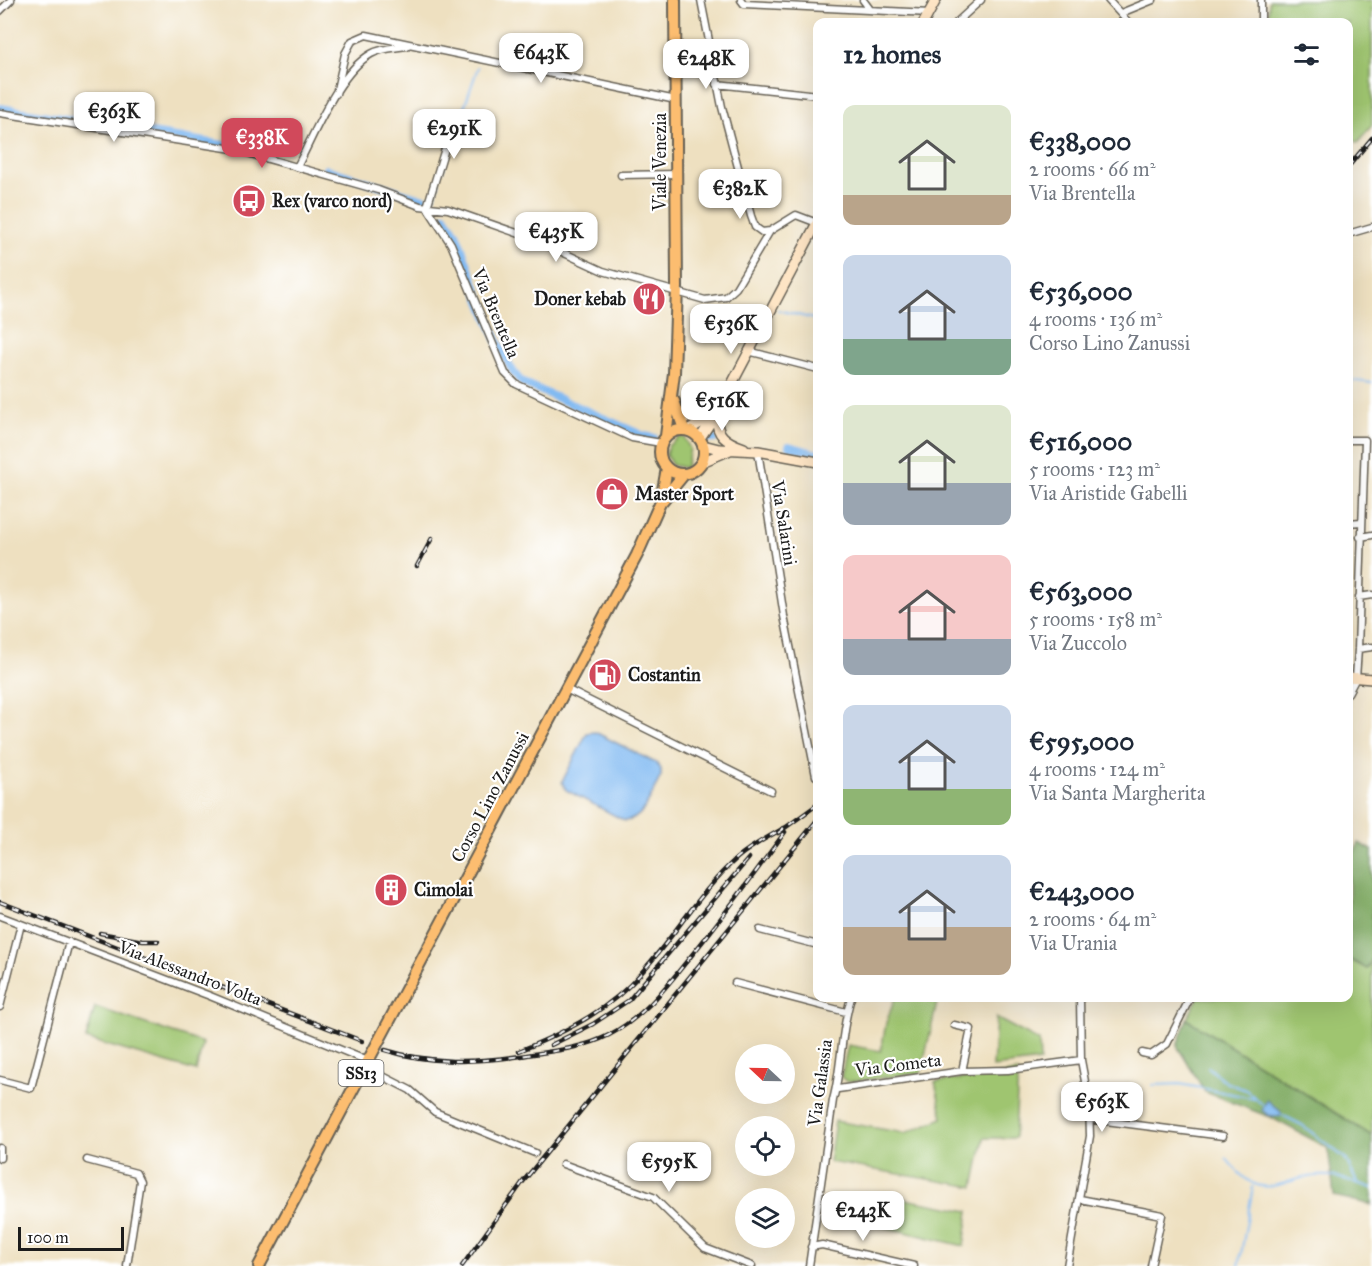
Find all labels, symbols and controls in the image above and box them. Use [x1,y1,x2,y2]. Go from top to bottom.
pin: €643K [499,33,583,84]
text: 12 homes [843,38,941,70]
icon: filters [1290,38,1323,71]
pin: €248K [664,39,748,90]
text: €643K [513,40,569,64]
text: €248K [677,46,735,70]
pin: €363K [72,92,156,143]
text: €363K [88,99,140,123]
pin: €291K [412,109,496,160]
street label: Viale Venezia [649,113,671,212]
text: €291K [427,116,481,140]
pin: €338K [220,118,304,169]
text: €338K [236,125,288,149]
text: €338,000 [1029,125,1132,157]
icon: home [891,129,963,201]
text: 2 rooms · 66 m² [1029,157,1155,181]
pin: €382K [698,169,782,220]
text: €382K [713,176,767,200]
text: Via Brentella [1029,181,1135,205]
bus stop icon: Rex (varco nord) [231,183,267,219]
place label: Rex (varco nord) [272,190,392,213]
pin: €435K [514,212,598,263]
text: €435K [529,219,583,243]
street label: Via Brentella [467,264,525,362]
text: €536,000 [1029,275,1133,307]
icon: home [891,279,963,351]
restaurant icon: Doner kebab [631,281,667,317]
place label: Doner kebab [534,288,626,310]
pin: €536K [689,304,773,355]
text: 4 rooms · 136 m² [1029,307,1162,331]
text: €536K [704,311,758,335]
text: Corso Lino Zanussi [1029,331,1190,355]
pin: €516K [680,381,764,432]
text: €516K [695,388,749,412]
text: €516,000 [1029,425,1133,457]
icon: home [891,429,963,501]
text: 5 rooms · 123 m² [1029,457,1160,481]
shop icon: Master Sport [594,476,630,512]
street label: Via Salarini [766,478,802,567]
text: Via Aristide Gabelli [1029,481,1188,505]
place label: Master Sport [635,483,734,506]
text: €563,000 [1029,575,1133,607]
icon: home [891,579,963,651]
text: 5 rooms · 158 m² [1029,607,1162,631]
text: Via Zuccolo [1029,631,1127,655]
fuel station icon: Costantin [587,657,623,693]
place label: Costantin [628,664,701,686]
text: €595,000 [1029,725,1134,757]
street label: Corso Lino Zanussi [446,728,534,866]
icon: home [891,729,963,801]
text: 4 rooms · 124 m² [1029,757,1165,781]
text: Via Santa Margherita [1029,781,1205,805]
building icon: Cimolai [373,872,409,908]
text: €243,000 [1029,875,1135,907]
place label: Cimolai [414,879,474,901]
icon: home [891,879,963,951]
text: 2 rooms · 64 m² [1029,907,1156,931]
text: Via Urania [1029,931,1117,955]
street label: Via Alessandro Volta [114,935,265,1011]
street label: Via Galassia [803,1038,837,1129]
north arrow [735,1044,795,1104]
map controls [735,1044,795,1248]
street label: Via Cometa [853,1049,943,1081]
road number: SS13 [338,1060,384,1086]
pin: €563K [1060,1082,1144,1133]
text: €563K [1075,1089,1129,1113]
button: locate [735,1116,795,1176]
pin: €595K [627,1142,711,1193]
text: €595K [641,1149,697,1173]
button: layers [735,1188,795,1248]
pin: €243K [821,1191,905,1242]
text: €243K [835,1198,891,1222]
scale bar [18,1224,124,1252]
text: 100 m [27,1228,69,1247]

